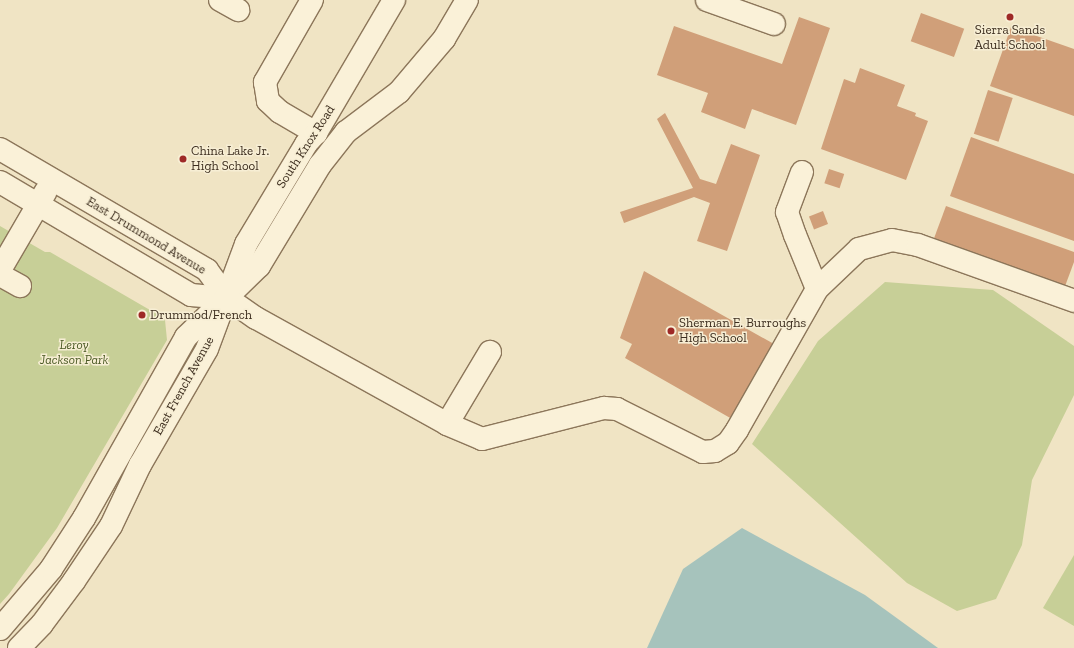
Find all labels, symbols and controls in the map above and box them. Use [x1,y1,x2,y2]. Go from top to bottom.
marker: Sierra Sands Adult School [1005,12,1015,22]
place label: Sierra Sands Adult School [975,23,1045,54]
street label: South Knox Road [273,103,339,191]
place label: China Lake Jr. High School [191,144,269,175]
marker: China Lake Jr. High School [178,154,188,164]
street label: East Drummond Avenue [83,194,209,278]
place label: Drummod/French [150,307,252,323]
marker: Drummod/French [137,310,147,320]
place label: Sherman E. Burroughs High School [679,316,806,347]
marker: Sherman E. Burroughs High School [666,326,676,336]
street label: East French Avenue [150,334,218,438]
park label: Leroy Jackson Park [40,338,108,369]

